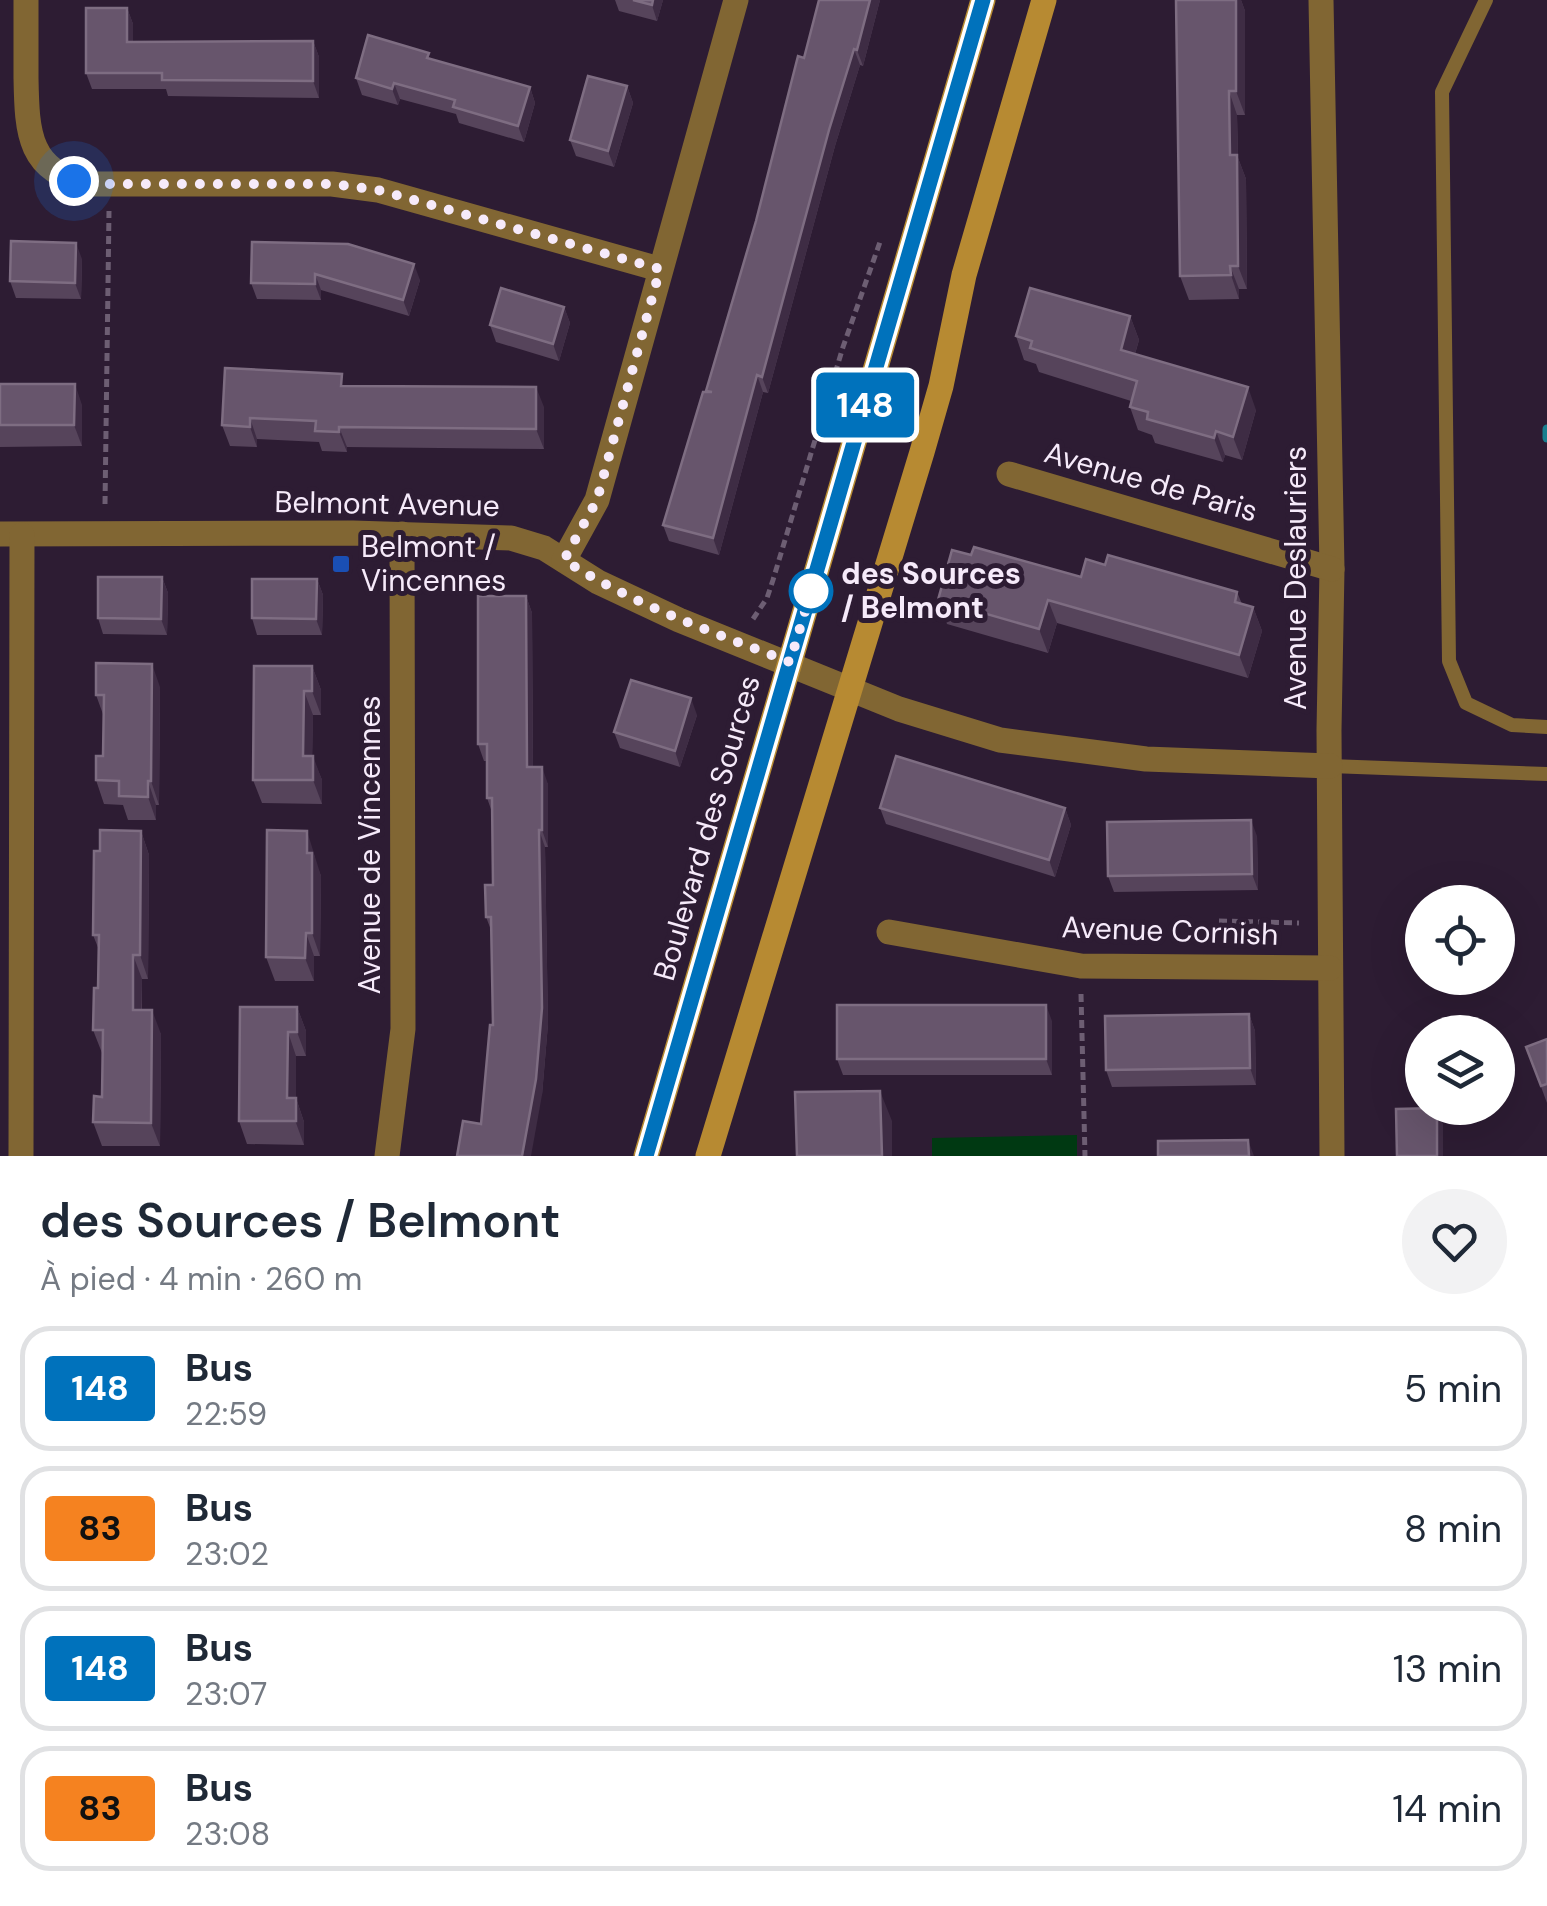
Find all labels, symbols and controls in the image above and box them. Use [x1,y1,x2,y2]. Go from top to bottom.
your location [49,156,99,206]
line badge: 148 [808,372,922,438]
text: 148 [836,382,894,428]
street label: Avenue de Paris [1040,432,1262,531]
street label: Avenue Deslauriers [1276,446,1315,710]
street label: Belmont Avenue [274,482,500,525]
place label: Belmont / Vincennes [361,527,506,600]
marker: Belmont / Vincennes [330,553,352,575]
place label: des Sources / Belmont [841,554,1021,627]
marker: des Sources / Belmont [790,570,832,612]
street label: Boulevard des Sources [644,671,769,985]
street label: Avenue de Vincennes [350,696,389,994]
map controls [1405,885,1515,1125]
button: locate [1405,885,1515,995]
street label: Avenue Cornish [1061,907,1279,954]
button: layers [1405,1015,1515,1125]
text: des Sources / Belmont [40,1189,560,1252]
button: heart [1402,1189,1507,1294]
text: À pied · 4 min · 260 m [40,1258,362,1300]
text: Bus [185,1343,253,1393]
text: 5 min [1404,1364,1502,1414]
text: 148 [71,1365,129,1411]
text: 22:59 [185,1393,267,1435]
text: Bus [185,1483,253,1533]
text: 8 min [1404,1504,1502,1554]
text: 83 [78,1505,122,1551]
text: 23:02 [185,1533,269,1575]
text: Bus [185,1623,253,1673]
text: 13 min [1393,1644,1502,1694]
text: 148 [71,1645,129,1691]
text: 23:07 [185,1673,267,1715]
text: Bus [185,1763,253,1813]
text: 14 min [1392,1784,1502,1834]
text: 83 [78,1785,122,1831]
text: 23:08 [185,1813,270,1855]

